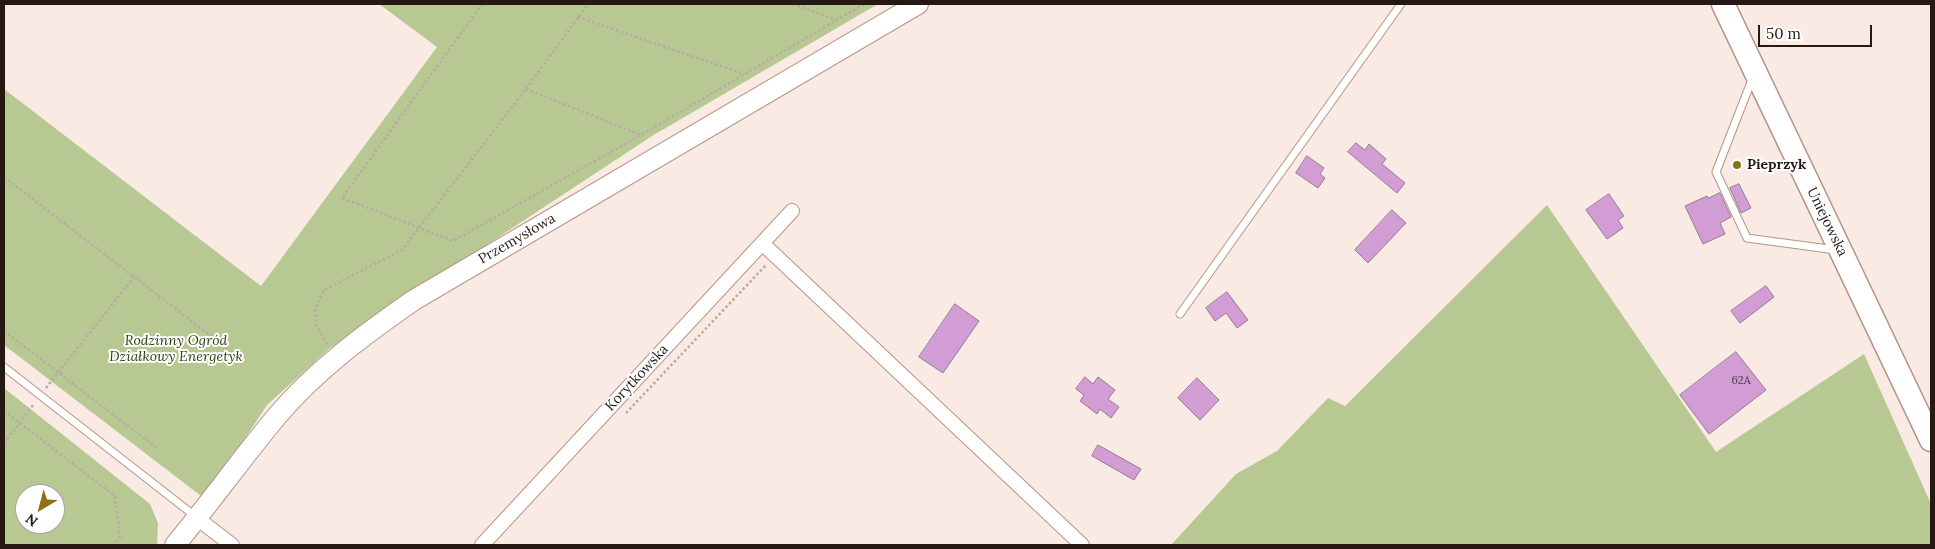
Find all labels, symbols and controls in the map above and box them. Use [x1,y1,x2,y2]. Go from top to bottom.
scale bar [1760,15,1874,47]
text: 50 m [1766,24,1801,43]
place label: Pieprzyk [1747,157,1806,173]
marker: Pieprzyk [1731,159,1743,171]
street label: Uniejowska [1803,185,1851,259]
street label: Przemysłowa [476,210,558,268]
park label: Rodzinny Ogród Działkowy Energetyk [109,333,243,366]
street label: Korytkowska [602,341,672,415]
house number: 62A [1731,374,1751,388]
north arrow [15,484,65,534]
text: N [22,510,41,531]

